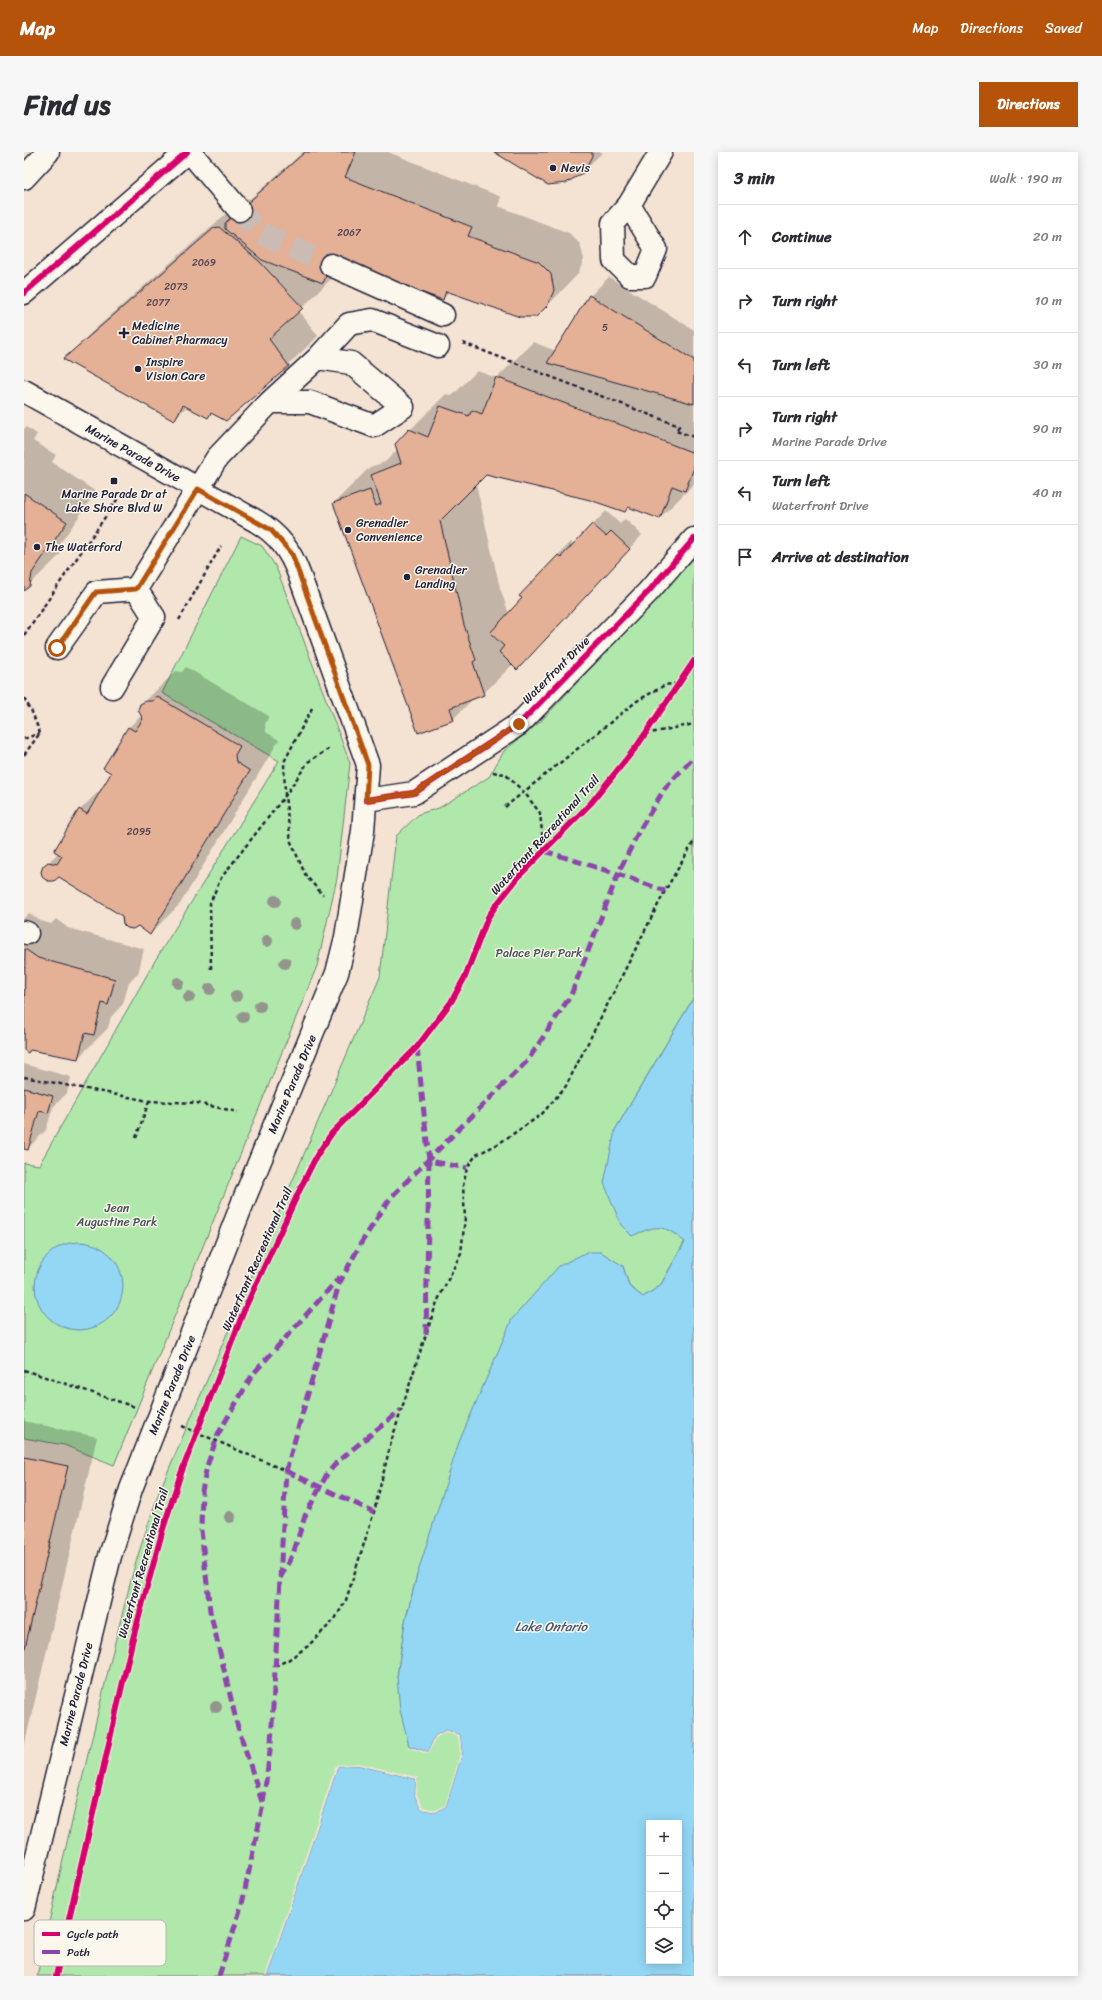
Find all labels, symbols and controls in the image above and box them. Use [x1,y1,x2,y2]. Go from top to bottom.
text: Map [20,12,55,45]
text: Map [912,16,938,41]
text: Directions [960,16,1023,41]
text: Saved [1045,16,1082,41]
text: Find us [24,80,111,129]
button: Directions [979,82,1078,127]
place label: Nevis [561,157,590,179]
marker: Nevis [548,163,558,173]
text: 3 min [734,163,775,193]
text: Walk · 190 m [989,167,1062,190]
house number: 2067 [337,224,362,242]
text: Continue [772,224,832,250]
text: 20 m [1033,225,1062,248]
icon: ahead [734,226,756,248]
house number: 2069 [192,254,216,272]
house number: 2073 [164,278,188,296]
text: Turn right [772,288,837,314]
text: 10 m [1035,289,1062,312]
icon: right [734,290,756,312]
house number: 2077 [146,294,171,312]
place label: Medicine Cabinet Pharmacy [132,315,228,351]
house number: 5 [602,319,608,337]
marker: Medicine Cabinet Pharmacy [119,328,129,338]
place label: Inspire Vision Care [145,351,205,387]
text: Turn left [772,352,830,378]
text: 30 m [1033,353,1062,376]
icon: left [734,354,756,376]
marker: Inspire Vision Care [133,364,143,374]
text: Turn right [772,404,837,430]
text: 90 m [1032,417,1062,440]
street label: Marine Parade Drive [81,418,185,488]
icon: right [734,418,756,440]
text: Marine Parade Drive [772,430,887,453]
text: Turn left [772,468,830,494]
marker: Marine Parade Dr at Lake Shore Blvd W [109,476,119,486]
text: 40 m [1032,481,1062,504]
icon: left [734,482,756,504]
place label: Marine Parade Dr at Lake Shore Blvd W [62,483,168,519]
text: Waterfront Drive [772,494,869,517]
place label: Grenadier Convenience [356,512,422,548]
marker: Grenadier Convenience [343,525,353,535]
place label: The Waterford [45,536,122,558]
marker: The Waterford [32,542,42,552]
text: Arrive at destination [772,544,909,570]
icon: arrive [734,546,756,568]
place label: Grenadier Landing [415,559,468,595]
marker: Grenadier Landing [402,572,412,582]
street label: Waterfront Drive [517,631,595,709]
route start [48,639,66,657]
route end [510,715,528,733]
street label: Waterfront Recreational Trail [485,769,606,900]
house number: 2095 [127,823,151,841]
park label: Palace Pier Park [496,942,583,964]
street label: Marine Parade Drive [261,1031,323,1137]
street label: Waterfront Recreational Trail [215,1183,299,1335]
park label: Jean Augustine Park [76,1197,157,1233]
street label: Marine Parade Drive [142,1332,202,1438]
street label: Waterfront Recreational Trail [111,1485,175,1641]
water label: Lake Ontario [515,1615,589,1638]
street label: Marine Parade Drive [52,1640,100,1748]
map controls [646,1820,682,1964]
button: + [646,1820,682,1856]
button: − [646,1856,682,1892]
button: locate [646,1892,682,1928]
legend [34,1920,166,1966]
text: Cycle path [67,1925,119,1944]
button: layers [646,1928,682,1964]
text: Path [67,1943,90,1962]

